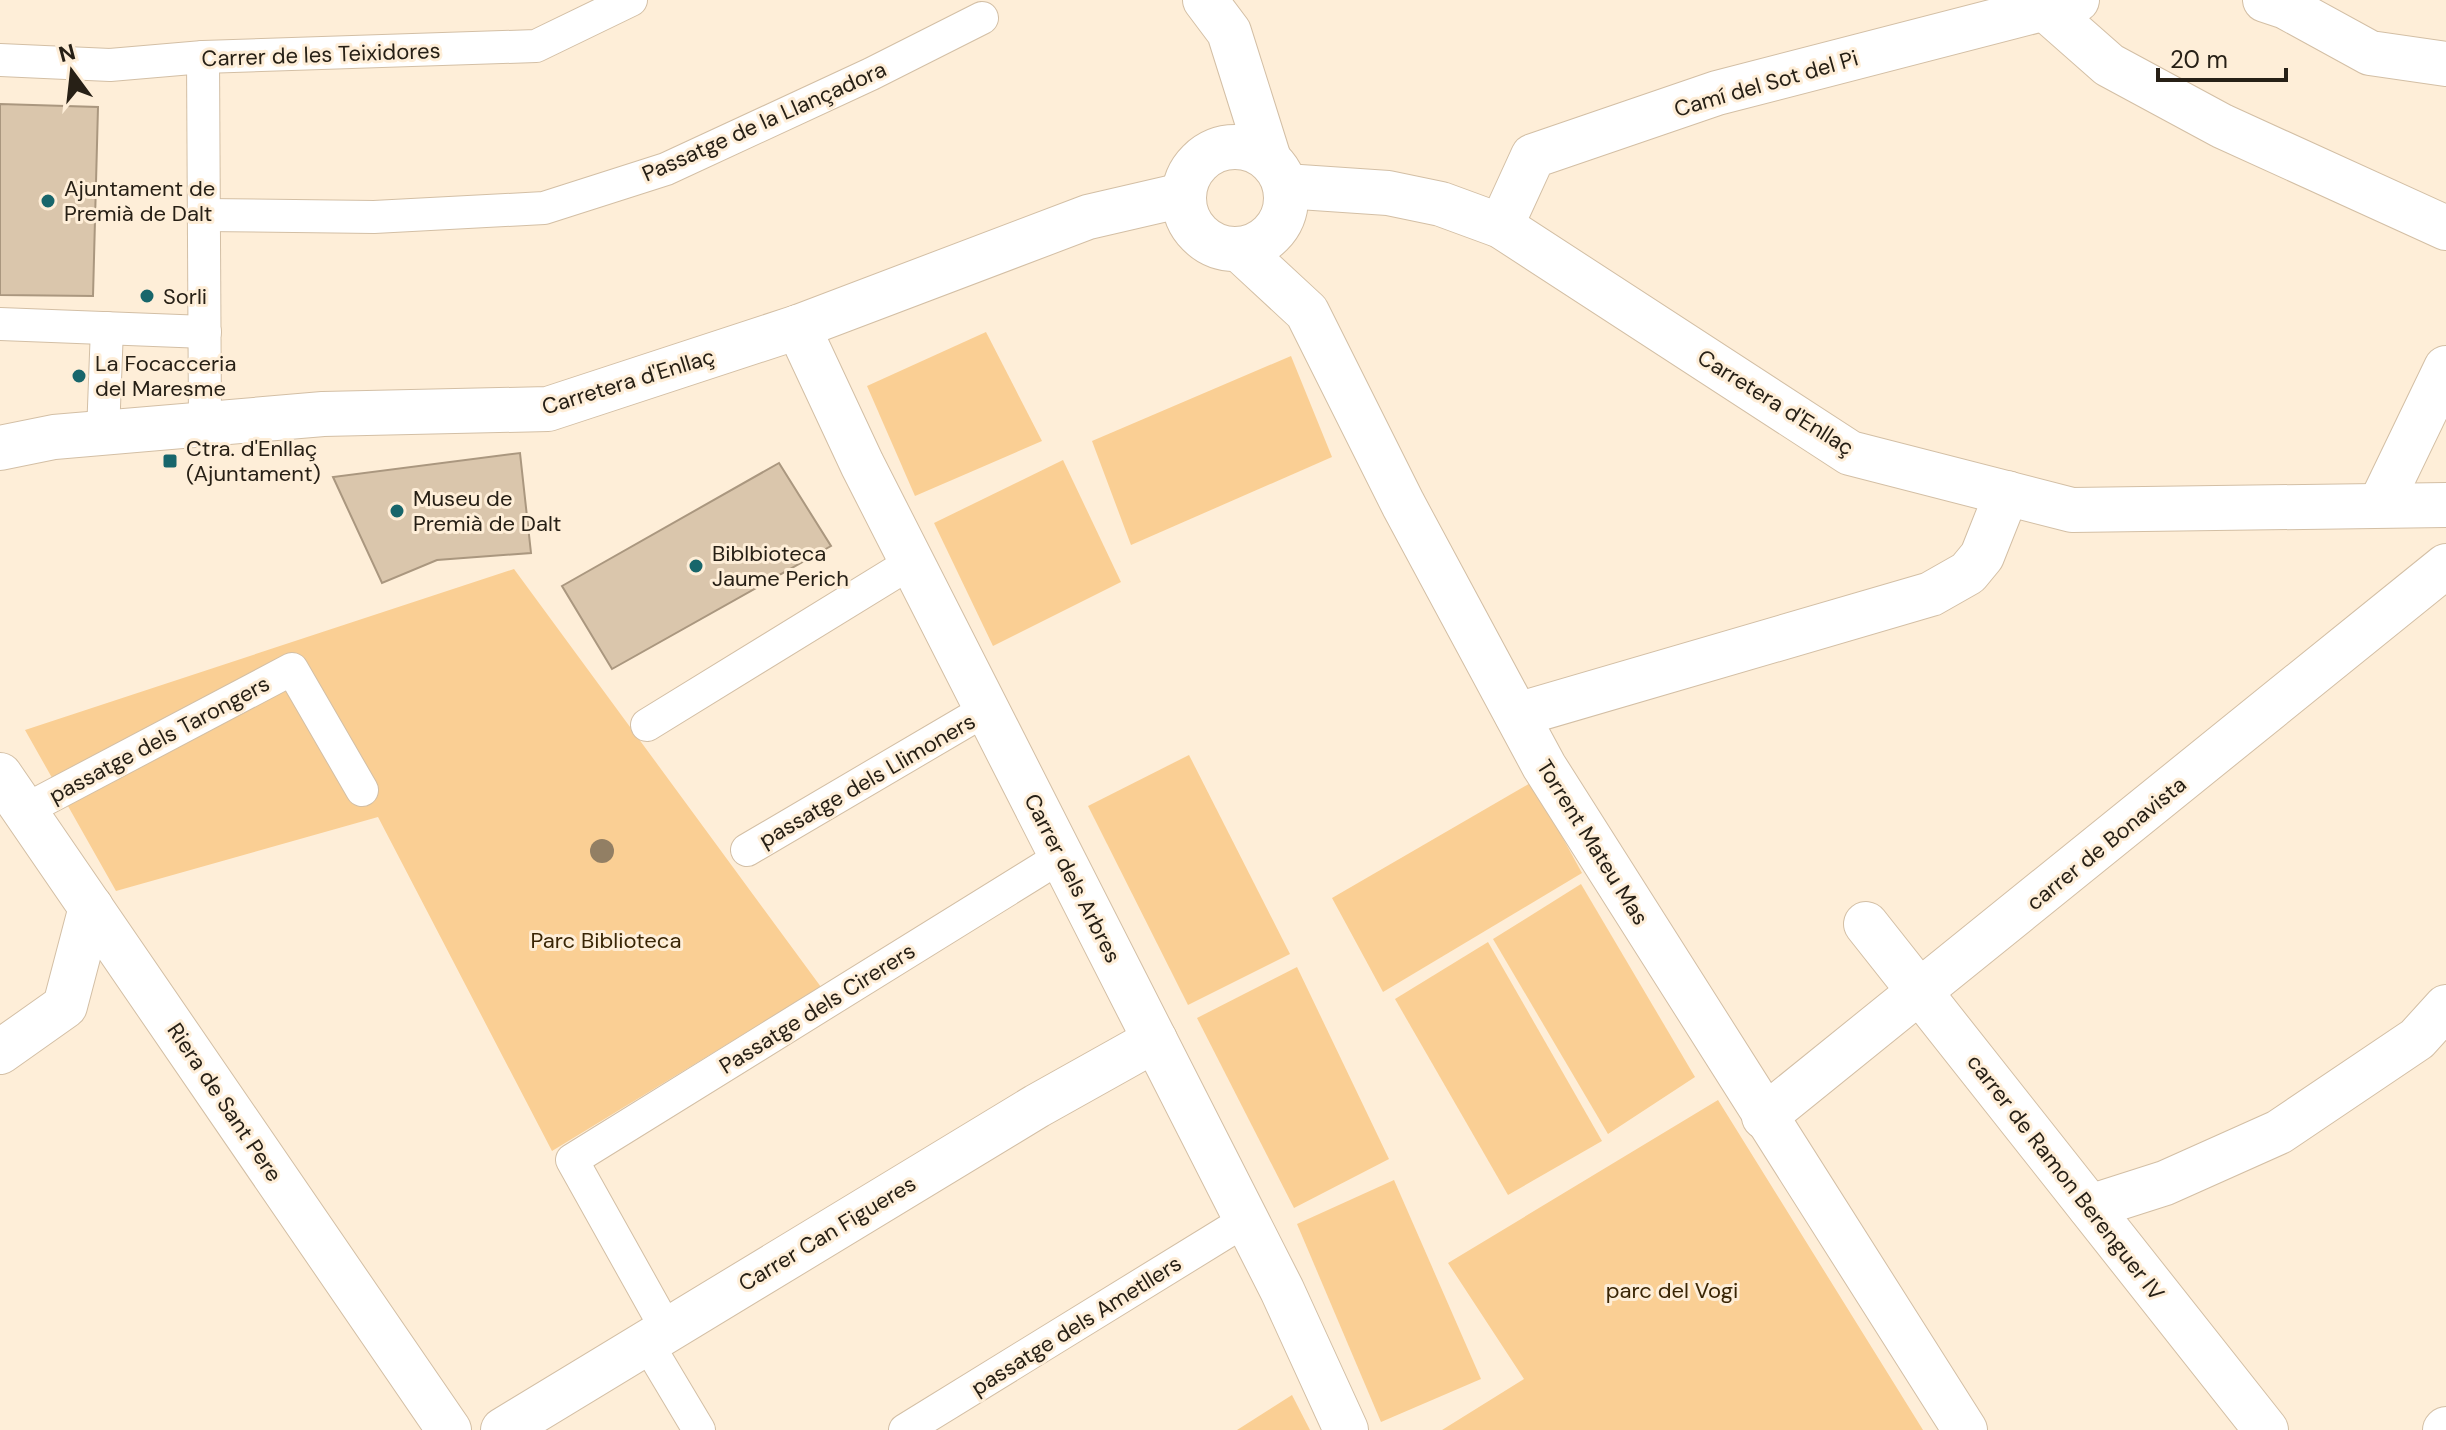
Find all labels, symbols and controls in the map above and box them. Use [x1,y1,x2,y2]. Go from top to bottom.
north arrow [32,32,112,112]
scale bar [2158,32,2286,82]
street label: Carrer de les Teixidores [201,36,441,73]
text: N [55,37,78,69]
street label: Camí del Sot del Pi [1671,43,1861,124]
text: 20 m [2170,44,2228,75]
street label: Passatge de la Llançadora [638,54,891,188]
place label: Ajuntament de Premià de Dalt [64,174,215,228]
marker: Ajuntament de Premià de Dalt [39,192,57,210]
place label: Sorli [163,282,207,311]
marker: Sorli [138,287,156,305]
street label: Carretera d'Enllaç [538,341,718,422]
street label: Carretera d'Enllaç [1692,343,1859,462]
place label: La Focacceria del Maresme [95,349,236,403]
marker: La Focacceria del Maresme [70,367,88,385]
place label: Ctra. d'Enllaç (Ajuntament) [186,434,321,488]
marker: Ctra. d'Enllaç (Ajuntament) [161,452,179,470]
place label: Museu de Premià de Dalt [413,484,561,538]
marker: Museu de Premià de Dalt [388,502,406,520]
place label: Biblbioteca Jaume Perich [712,539,849,593]
marker: Biblbioteca Jaume Perich [687,557,705,575]
street label: passatge dels Tarongers [44,669,275,810]
street label: passatge dels Llimoners [754,707,981,854]
street label: Torrent Mateu Mas [1530,754,1655,930]
street label: carrer de Bonavista [2020,770,2192,917]
street label: Carrer dels Arbres [1017,789,1128,968]
park label: Parc Biblioteca [531,926,681,955]
street label: Passatge dels Cirerers [714,936,921,1080]
street label: Riera de Sant Pere [161,1017,289,1187]
street label: carrer de Ramon Berenguer IV [1960,1048,2171,1307]
street label: Carrer Can Figueres [733,1169,921,1298]
street label: passatge dels Ametllers [966,1249,1187,1402]
park label: parc del Vogi [1606,1276,1738,1305]

